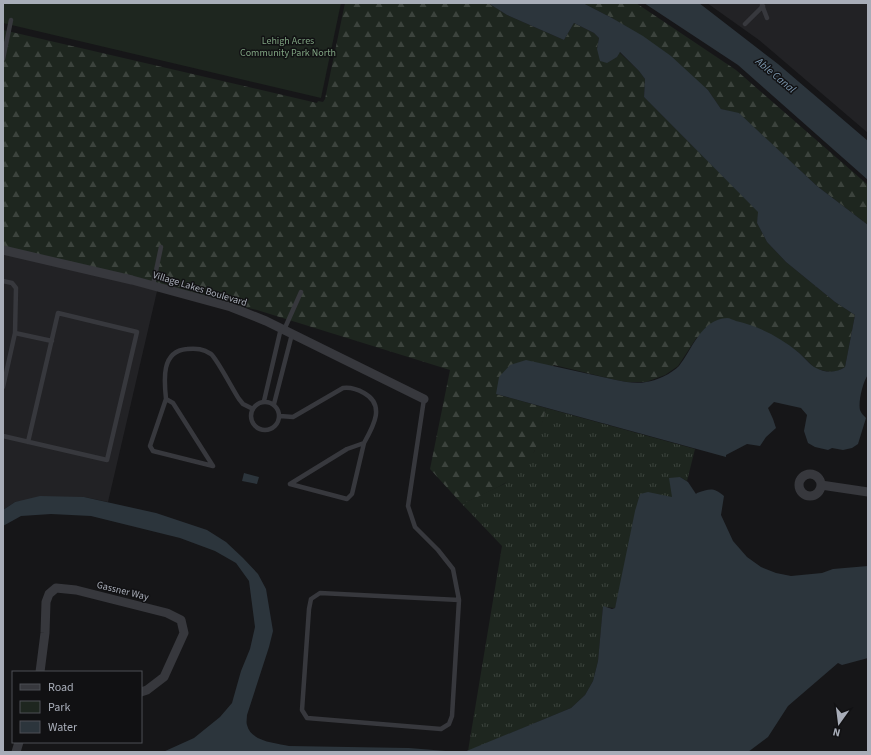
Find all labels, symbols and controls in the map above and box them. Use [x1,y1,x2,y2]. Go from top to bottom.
park label: Lehigh Acres Community Park North [240,34,336,60]
water label: Able Canal [752,54,799,97]
street label: Village Lakes Boulevard [151,268,249,310]
street label: Gassner Way [95,578,150,604]
legend [12,671,142,743]
text: Road [48,679,74,696]
text: Park [48,699,70,716]
north arrow [819,703,859,743]
text: Water [48,719,78,736]
text: N [831,724,842,740]

